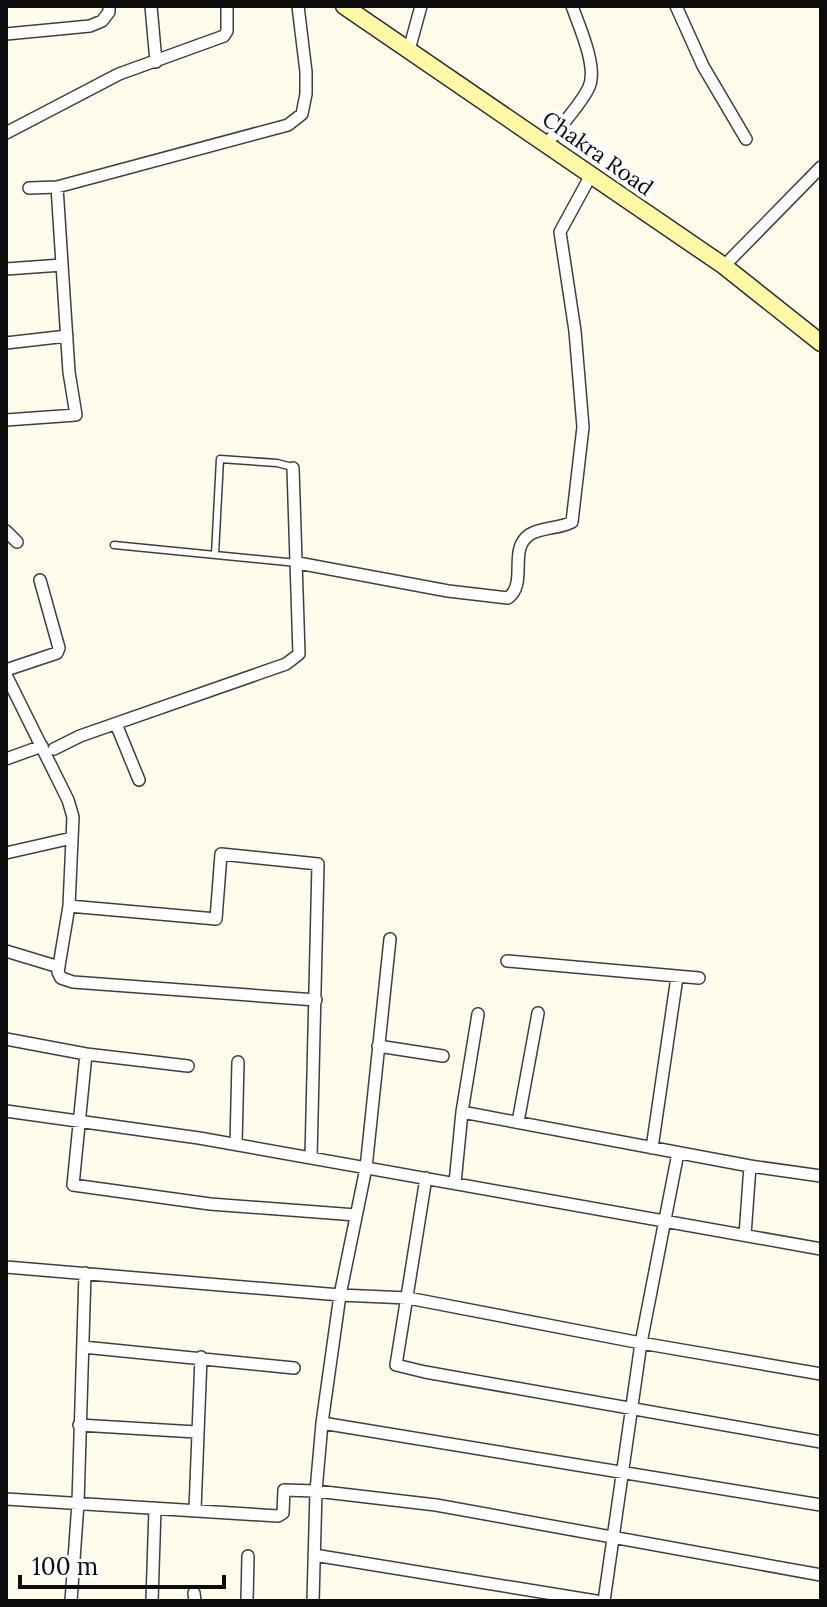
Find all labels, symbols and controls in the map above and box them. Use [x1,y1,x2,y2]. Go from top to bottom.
street label: Chakra Road [537,104,659,202]
scale bar [20,1539,224,1589]
text: 100 m [32,1551,98,1582]

